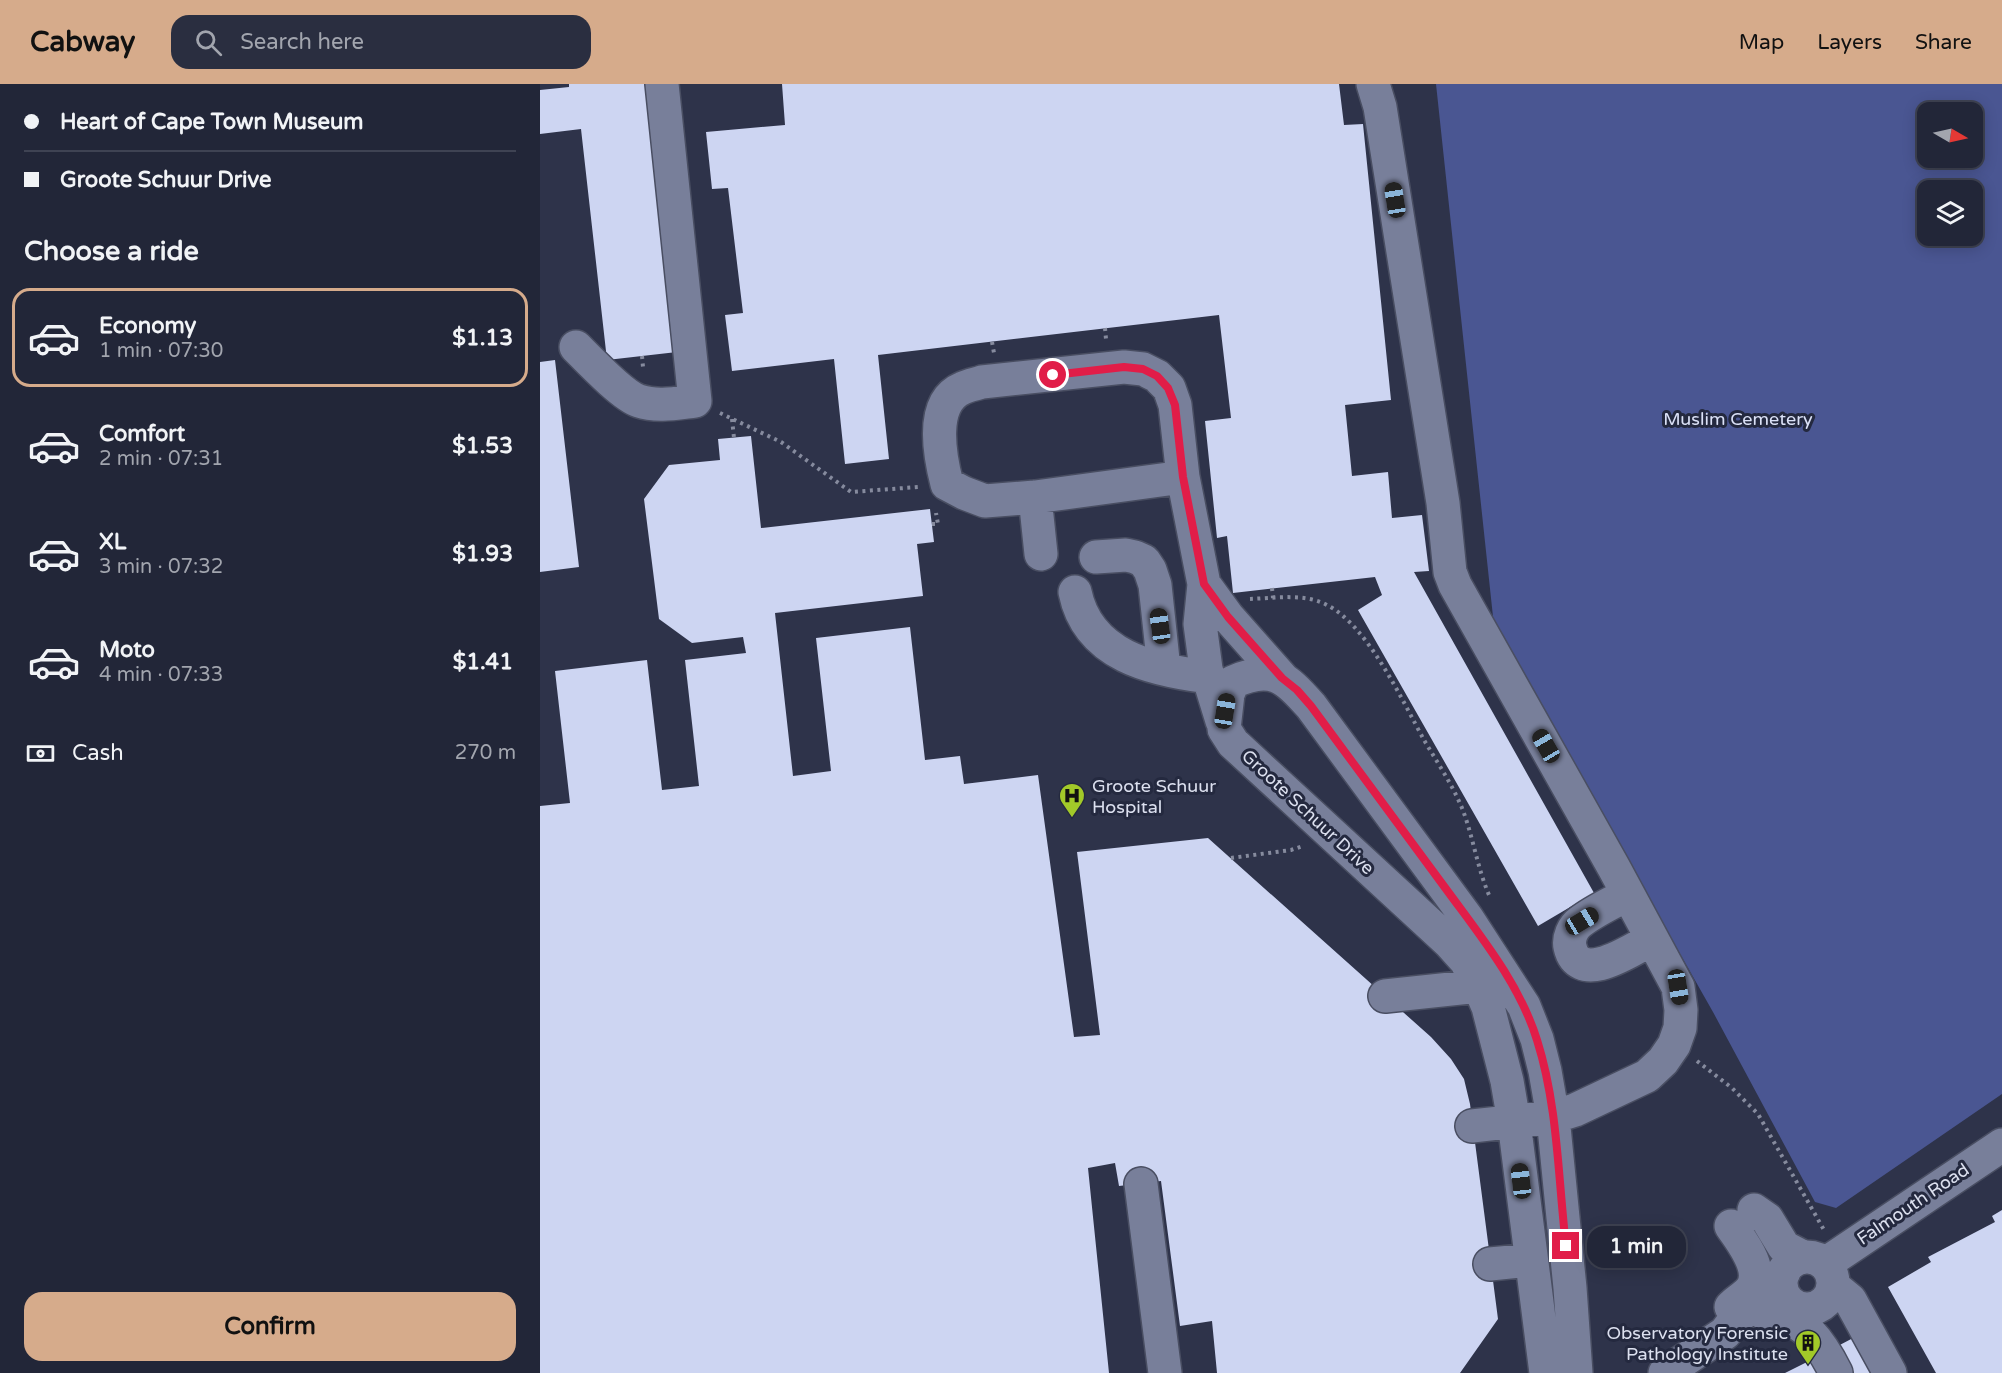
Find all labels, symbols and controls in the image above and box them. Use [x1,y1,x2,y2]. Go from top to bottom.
search box [171,15,591,69]
text: Cabway [30,25,135,59]
icon: search [192,26,225,59]
text: Search here [240,29,364,55]
text: Map [1739,30,1784,55]
text: Layers [1817,30,1882,55]
text: Share [1915,30,1972,55]
north arrow [1917,102,1983,168]
map controls [1917,102,1983,246]
text: Heart of Cape Town Museum [60,109,364,135]
text: Groote Schuur Drive [60,167,272,193]
button: layers [1917,180,1983,246]
car [1383,181,1407,219]
text: Choose a ride [24,235,199,268]
icon: car [27,311,81,365]
text: Economy [99,313,196,339]
text: $1.13 [452,325,513,351]
text: 1 min · 07:30 [99,339,223,363]
route start [1039,361,1066,388]
park label: Muslim Cemetery [1663,408,1813,430]
icon: car [27,419,81,473]
text: Comfort [99,421,185,447]
text: $1.53 [452,433,513,459]
text: 2 min · 07:31 [99,447,223,471]
icon: car [27,527,81,581]
text: XL [99,529,126,555]
text: $1.93 [452,541,513,567]
text: 3 min · 07:32 [99,555,223,579]
car [1149,607,1171,645]
icon: car [27,635,81,689]
text: Moto [99,637,155,663]
text: $1.41 [453,649,513,675]
text: 4 min · 07:33 [99,663,223,687]
car [1213,692,1237,730]
car [1529,726,1563,766]
icon: cash [24,737,57,770]
text: Cash [72,740,124,766]
text: 270 m [455,741,516,765]
street label: Groote Schuur Drive [1237,745,1379,879]
place label: Groote Schuur Hospital [1092,775,1216,818]
hospital icon: Groote Schuur Hospital [1057,781,1087,819]
car [1562,904,1602,938]
car [1666,968,1690,1006]
street label: Falmouth Road [1853,1158,1973,1250]
car [1510,1162,1532,1200]
callout: 1 min [1587,1225,1686,1267]
route end [1552,1232,1579,1259]
text: 1 min [1610,1235,1663,1259]
button: Confirm [24,1292,516,1361]
place label: Observatory Forensic Pathology Institute [1607,1322,1788,1365]
building icon: Observatory Forensic Pathology Institute [1793,1328,1823,1366]

